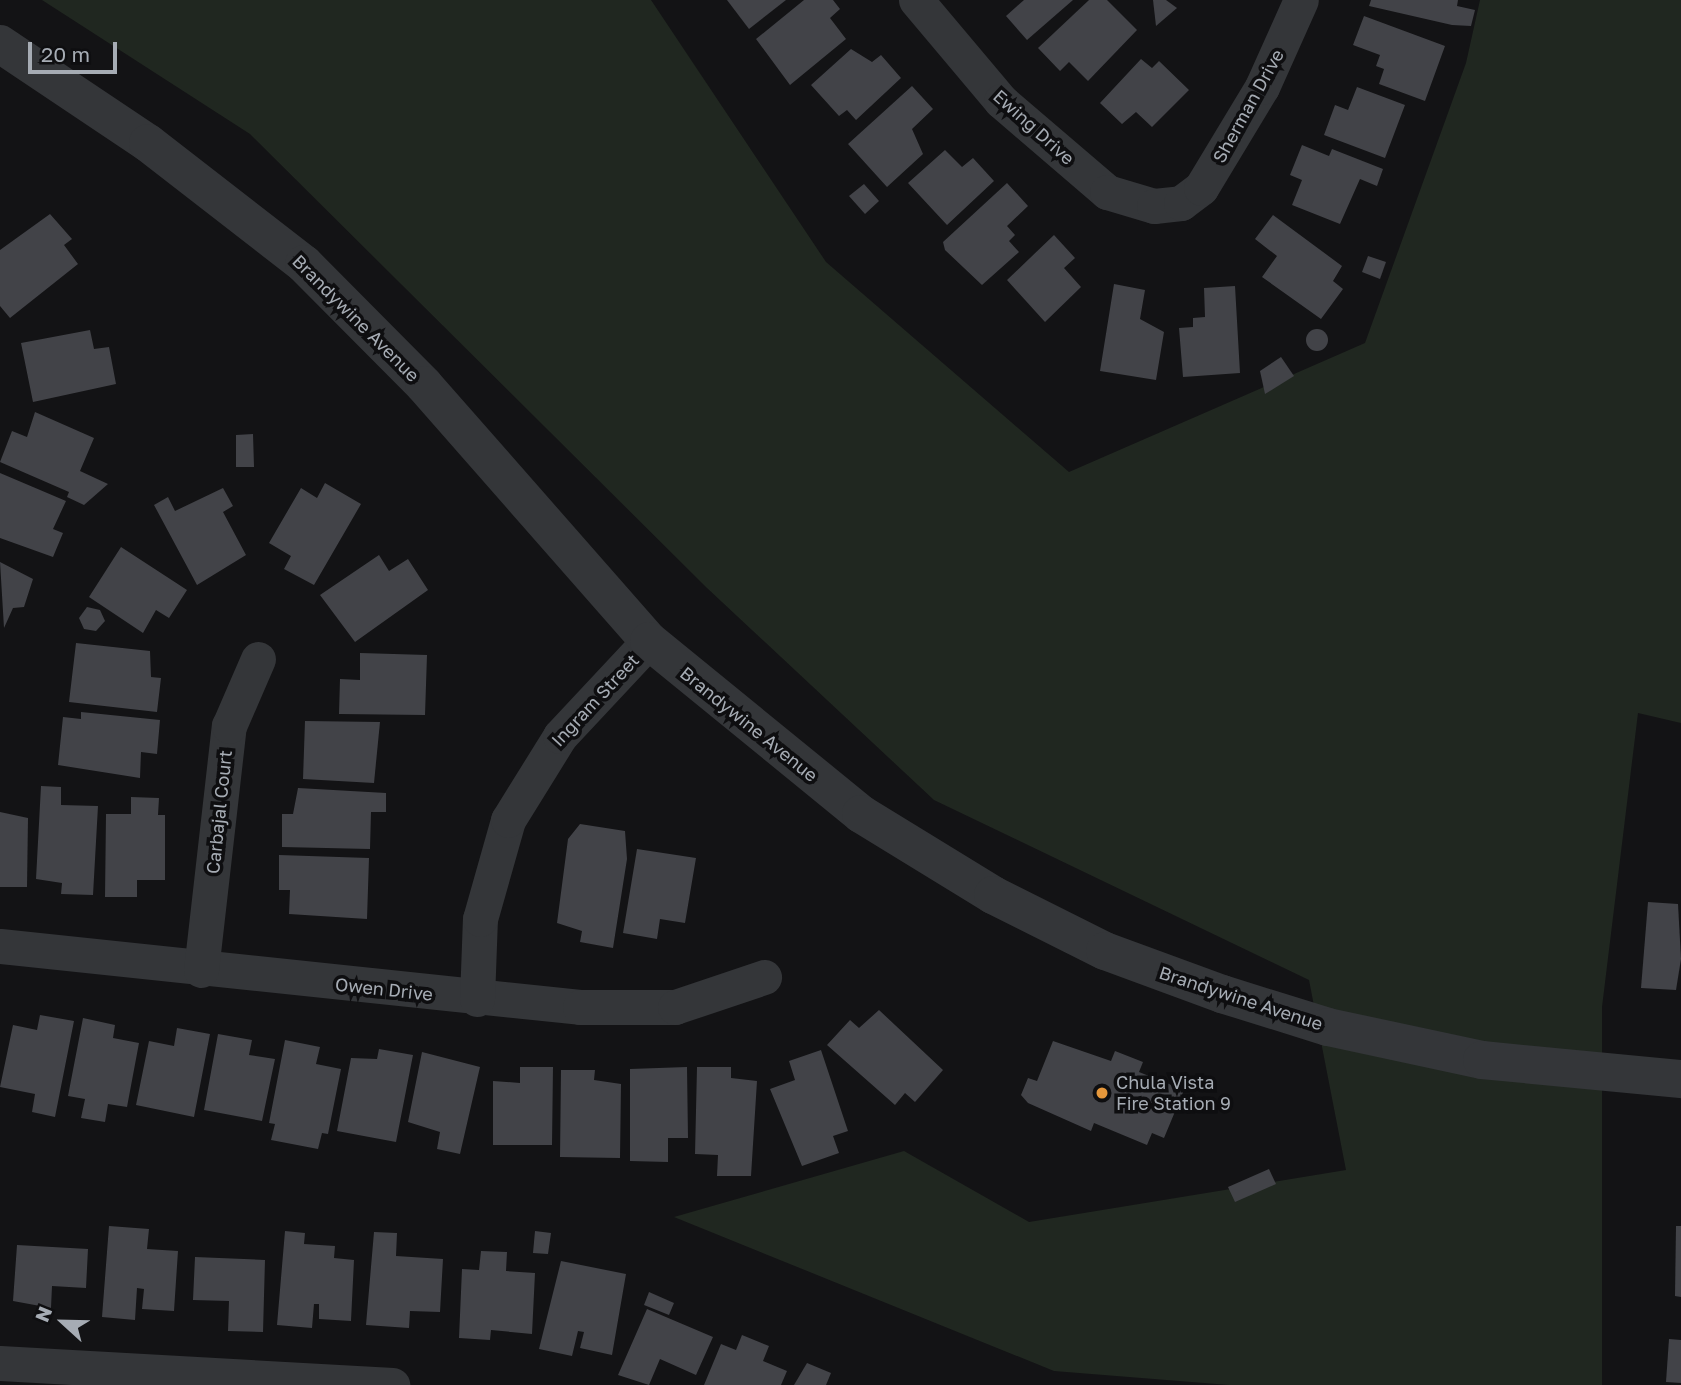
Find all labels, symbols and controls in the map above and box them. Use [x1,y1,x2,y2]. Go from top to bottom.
scale bar [32,28,121,72]
text: 20 m [41,41,90,67]
street label: Sherman Drive [1208,46,1288,166]
street label: Ewing Drive [989,85,1079,169]
street label: Brandywine Avenue [288,250,424,386]
street label: Ingram Street [547,649,643,751]
street label: Brandywine Avenue [676,662,822,786]
street label: Carbajal Court [202,749,236,875]
street label: Brandywine Avenue [1157,961,1325,1035]
street label: Owen Drive [334,973,434,1005]
place label: Chula Vista Fire Station 9 [1116,1072,1231,1114]
marker: Chula Vista Fire Station 9 [1094,1085,1110,1101]
north arrow [28,1287,98,1357]
text: N [30,1303,56,1325]

